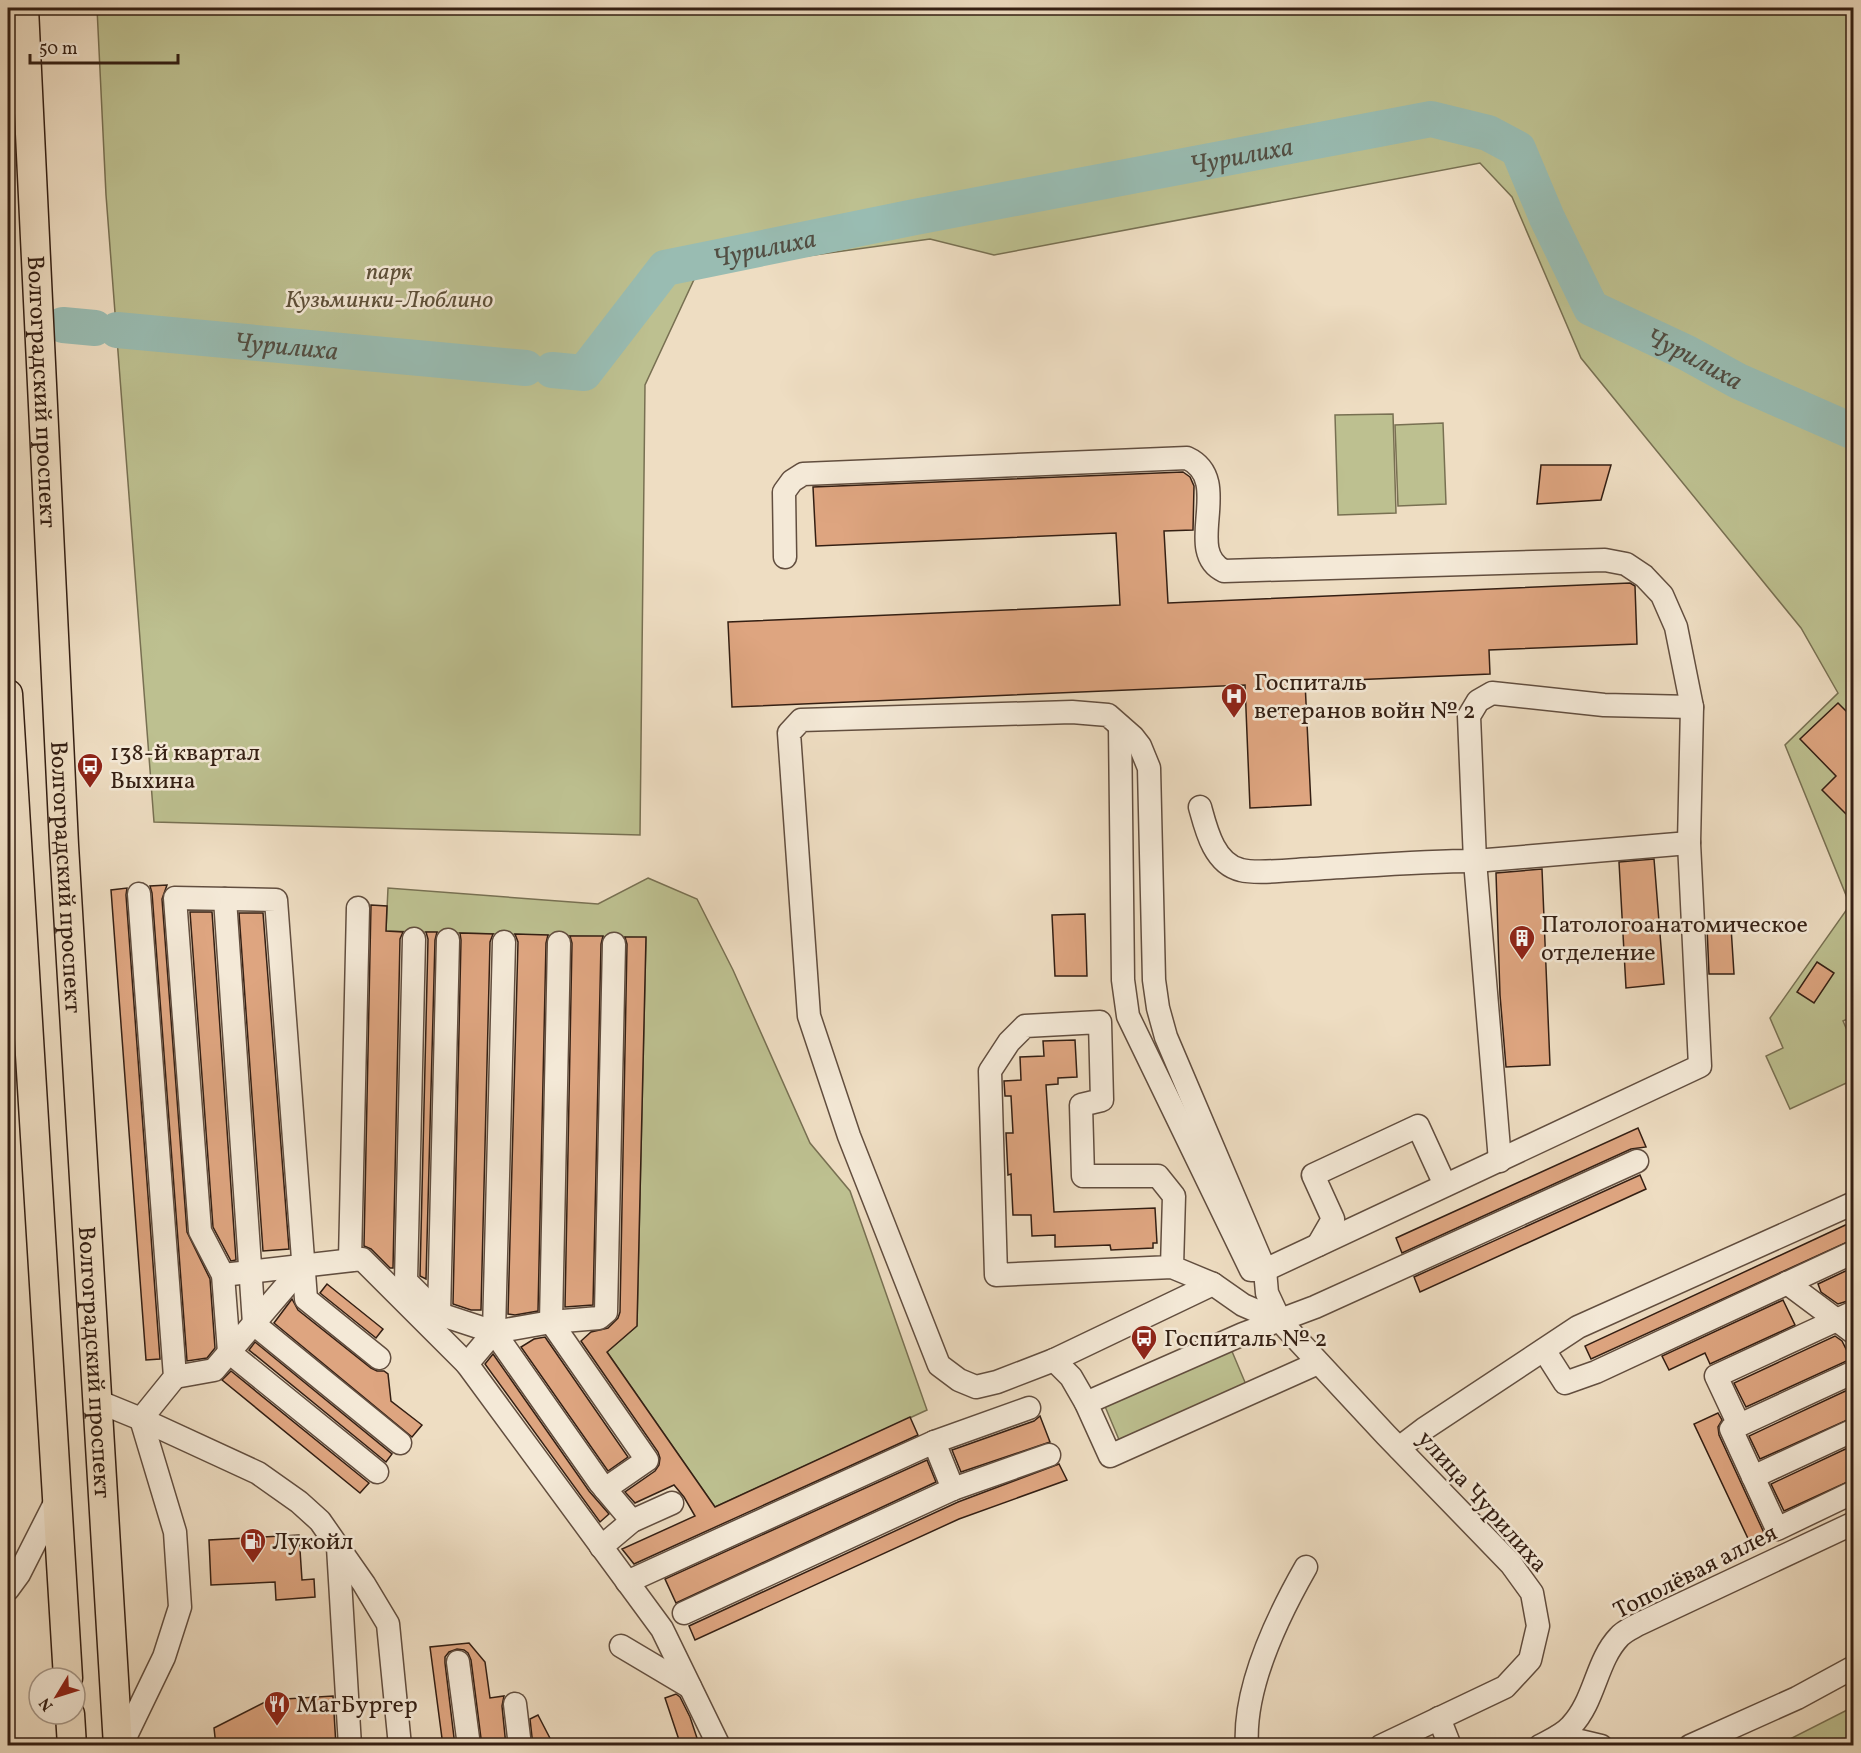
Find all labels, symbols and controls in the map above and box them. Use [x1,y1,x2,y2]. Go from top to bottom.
scale bar [30,27,178,65]
text: 50 m [39,37,78,62]
water label: Чурилиха [1187,130,1296,184]
water label: Чурилиха [710,222,820,278]
street label: Волгоградский проспект [17,255,64,529]
park label: парк Кузьминки-Люблино [285,256,493,318]
water label: Чурилиха [1639,320,1749,400]
water label: Чурилиха [232,325,340,370]
place label: Госпиталь ветеранов войн № 2 [1254,667,1476,729]
hospital icon: Госпиталь ветеранов войн № 2 [1219,681,1249,719]
place label: 138-й квартал Выхина [110,737,260,799]
street label: Волгоградский проспект [40,740,89,1014]
bus stop icon: 138-й квартал Выхина [75,751,105,789]
place label: Патологоанатомическое отделение [1541,909,1808,971]
building icon: Патологоанатомическое отделение [1507,923,1537,961]
street label: Волгоградский проспект [68,1225,118,1499]
bus stop icon: Госпиталь № 2 [1129,1323,1159,1361]
place label: Госпиталь № 2 [1164,1323,1327,1357]
street label: улица Чурилиха [1408,1424,1555,1581]
street label: Тополёвая аллея [1608,1517,1784,1629]
fuel station icon: Лукойл [238,1526,268,1564]
place label: Лукойл [272,1526,353,1560]
north arrow [27,1666,87,1726]
restaurant icon: МагБургер [262,1689,292,1727]
place label: МагБургер [296,1689,418,1723]
text: N [34,1692,59,1715]

